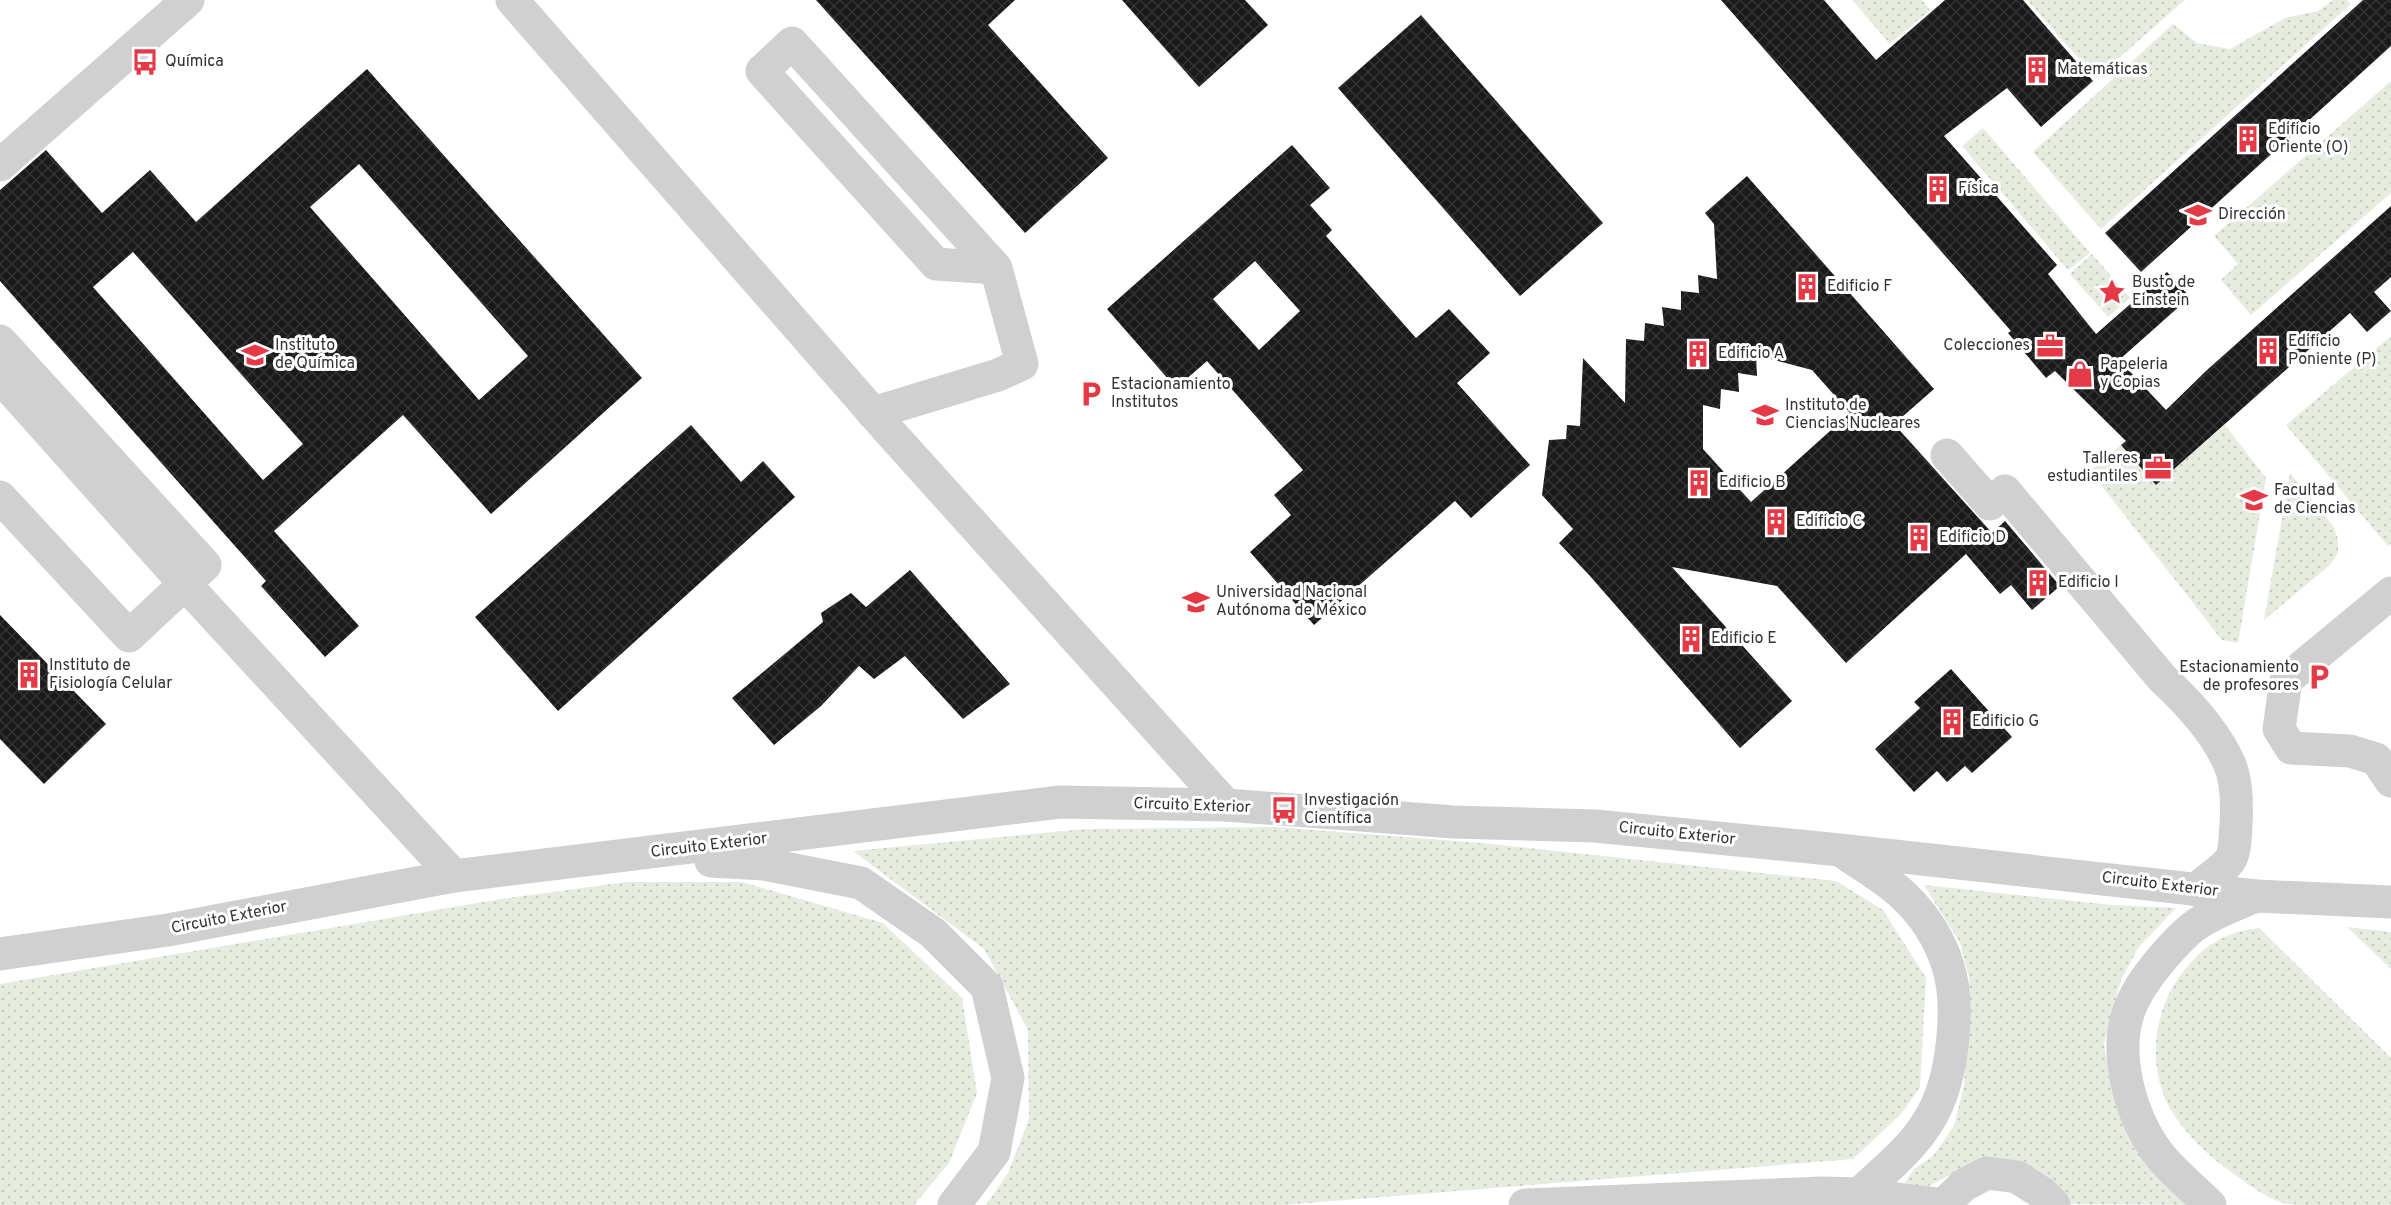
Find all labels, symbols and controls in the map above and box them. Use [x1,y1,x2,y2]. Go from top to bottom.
bus stop icon: Química [130,47,160,77]
place label: Química [165,52,224,72]
building icon: Matemáticas [2022,55,2052,85]
place label: Matemáticas [2057,60,2148,80]
place label: Edificio Oriente (O) [2268,120,2348,158]
building icon: Edificio Oriente (O) [2233,124,2263,154]
building icon: Física [1923,174,1953,204]
place label: Física [1958,179,1999,199]
school or university icon: Dirección [2183,200,2213,230]
place label: Dirección [2218,205,2286,225]
building icon: Edificio F [1792,272,1822,302]
place label: Busto de Einstein [2132,273,2195,311]
place label: Edificio F [1827,277,1892,297]
place icon: Busto de Einstein [2097,277,2127,307]
office icon: Colecciones [2035,331,2065,361]
place label: Edificio Poniente (P) [2288,332,2377,370]
place label: Instituto de Química [275,336,355,374]
place label: Colecciones [1943,336,2030,356]
building icon: Edificio Poniente (P) [2253,336,2283,366]
building icon: Edificio A [1683,339,1713,369]
school or university icon: Instituto de Química [240,340,270,370]
place label: Edificio A [1718,344,1785,364]
place label: Papeleria y Copias [2100,355,2168,393]
shop icon: Papeleria y Copias [2065,359,2095,389]
place label: Estacionamiento Institutos [1111,375,1231,413]
parking icon: Estacionamiento Institutos [1076,379,1106,409]
place label: Instituto de Ciencias Nucleares [1785,396,1921,434]
school or university icon: Instituto de Ciencias Nucleares [1750,400,1780,430]
place label: Talleres estudiantiles [2047,449,2138,487]
office icon: Talleres estudiantiles [2143,453,2173,483]
building icon: Edificio B [1684,468,1714,498]
place label: Edificio B [1719,473,1786,493]
place label: Facultad de Ciencias [2274,481,2356,519]
school or university icon: Facultad de Ciencias [2239,485,2269,515]
building icon: Edificio C [1761,507,1791,537]
place label: Edificio C [1796,512,1863,532]
building icon: Edificio D [1904,523,1934,553]
place label: Edificio D [1939,528,2006,548]
building icon: Edificio I [2023,568,2053,598]
place label: Edificio I [2058,573,2119,593]
place label: Universidad Nacional Autónoma de México [1216,583,1367,621]
school or university icon: Universidad Nacional Autónoma de México [1181,587,1211,617]
building icon: Edificio E [1676,624,1706,654]
place label: Edificio E [1711,629,1777,649]
place label: Instituto de Fisiología Celular [49,656,172,694]
place label: Estacionamiento de profesores [2179,658,2299,696]
building icon: Instituto de Fisiología Celular [14,660,44,690]
parking icon: Estacionamiento de profesores [2304,662,2334,692]
building icon: Edificio G [1937,707,1967,737]
place label: Edificio G [1972,712,2039,732]
place label: Investigación Científica [1304,791,1399,829]
street label: Circuito Exterior [1133,794,1251,818]
bus stop icon: Investigación Científica [1269,795,1299,825]
street label: Circuito Exterior [1618,818,1736,850]
street label: Circuito Exterior [650,829,768,863]
street label: Circuito Exterior [2101,868,2219,902]
street label: Circuito Exterior [169,897,289,939]

